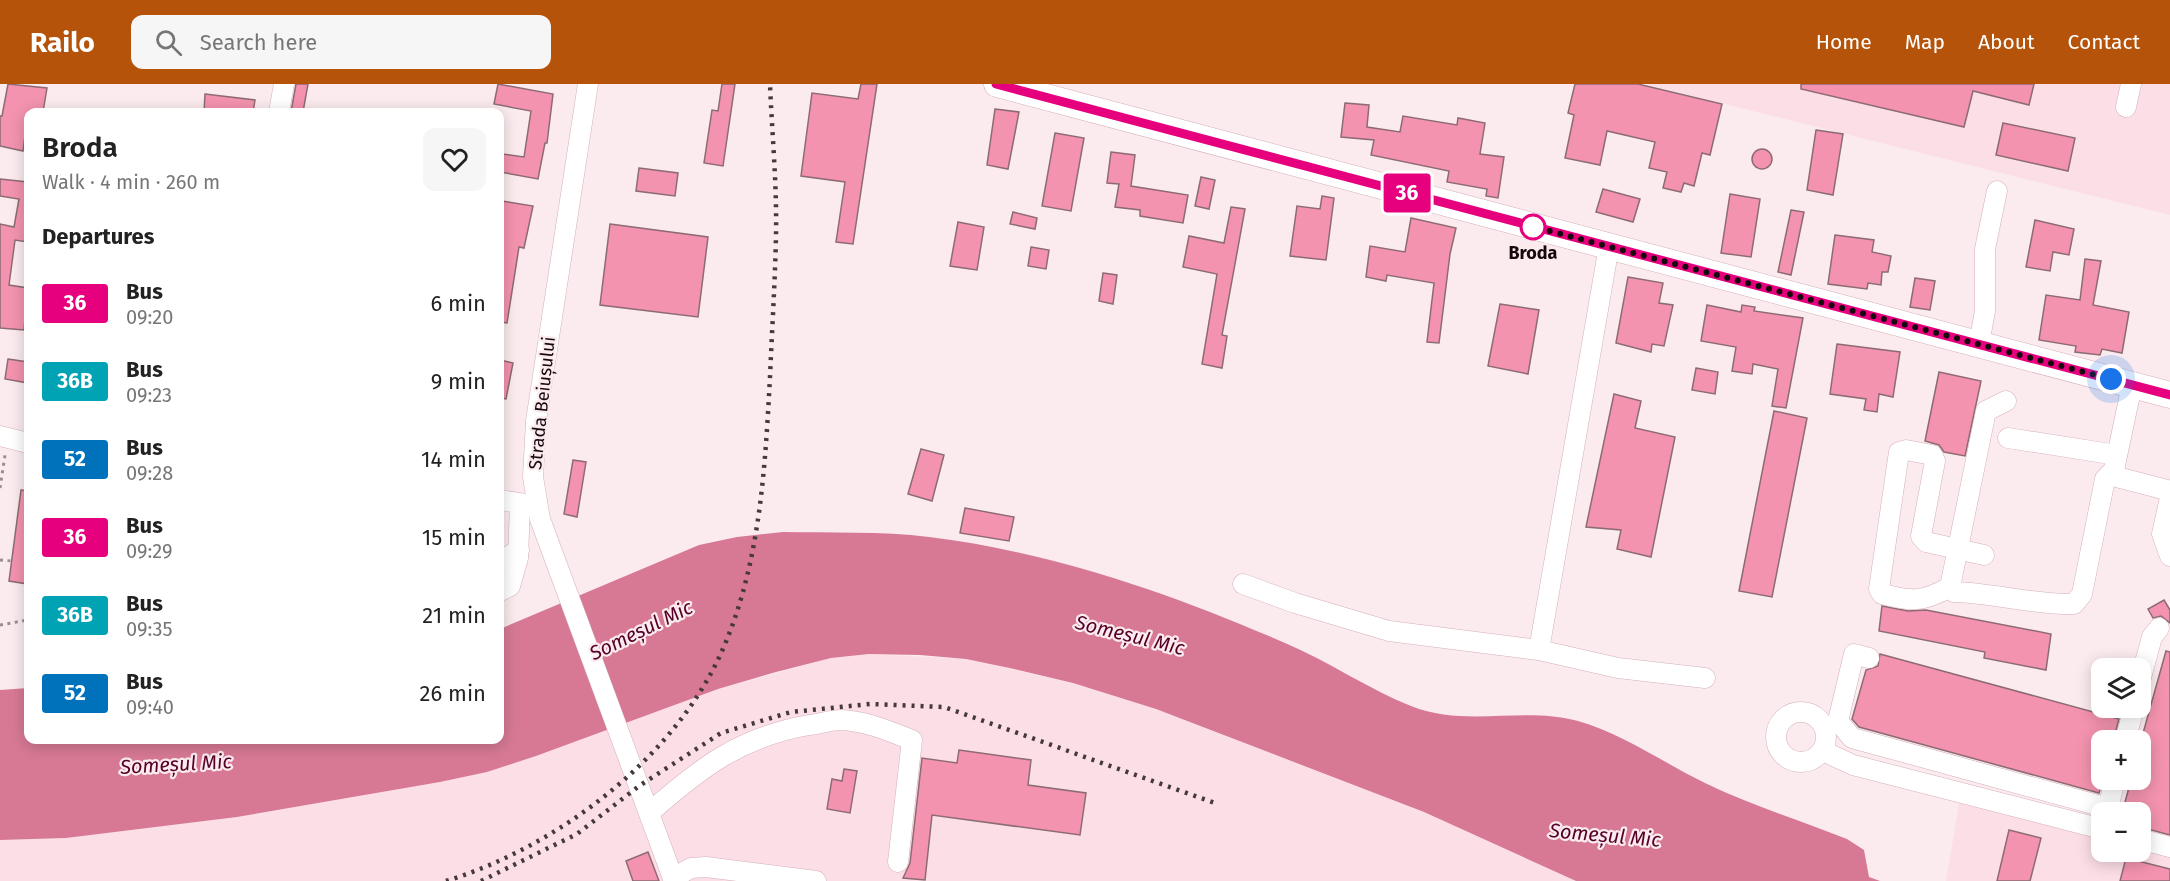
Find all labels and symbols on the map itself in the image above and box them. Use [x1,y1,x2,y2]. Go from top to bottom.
line badge: 36 [1380,174,1434,212]
marker: Broda [1520,214,1546,240]
place label: Broda [1509,242,1558,264]
street label: Strada Beiușului [524,335,561,471]
your location [2096,364,2126,394]
water label: Someșul Mic [585,594,697,667]
water label: Someșul Mic [1072,610,1188,661]
water label: Someșul Mic [119,749,233,780]
water label: Someșul Mic [1547,818,1662,853]

